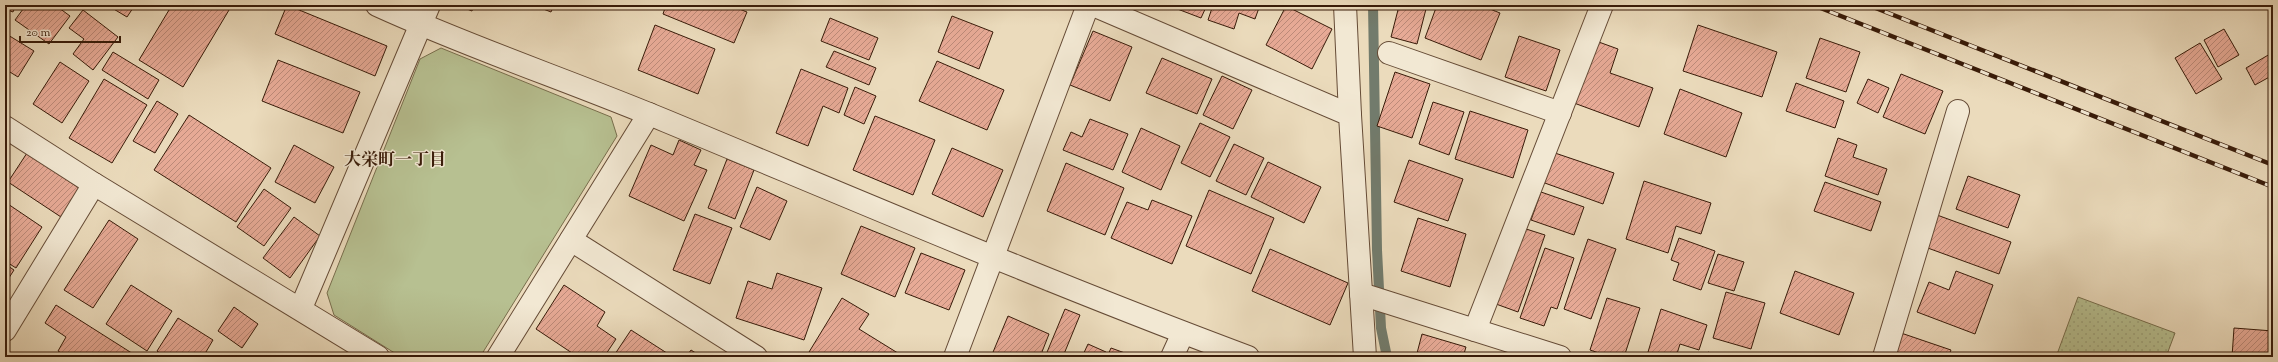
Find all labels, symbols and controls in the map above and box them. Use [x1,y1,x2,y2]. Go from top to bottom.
scale bar [20,18,120,44]
text: 20 m [26,24,51,42]
district label: 大栄町一丁目 [344,149,446,173]

